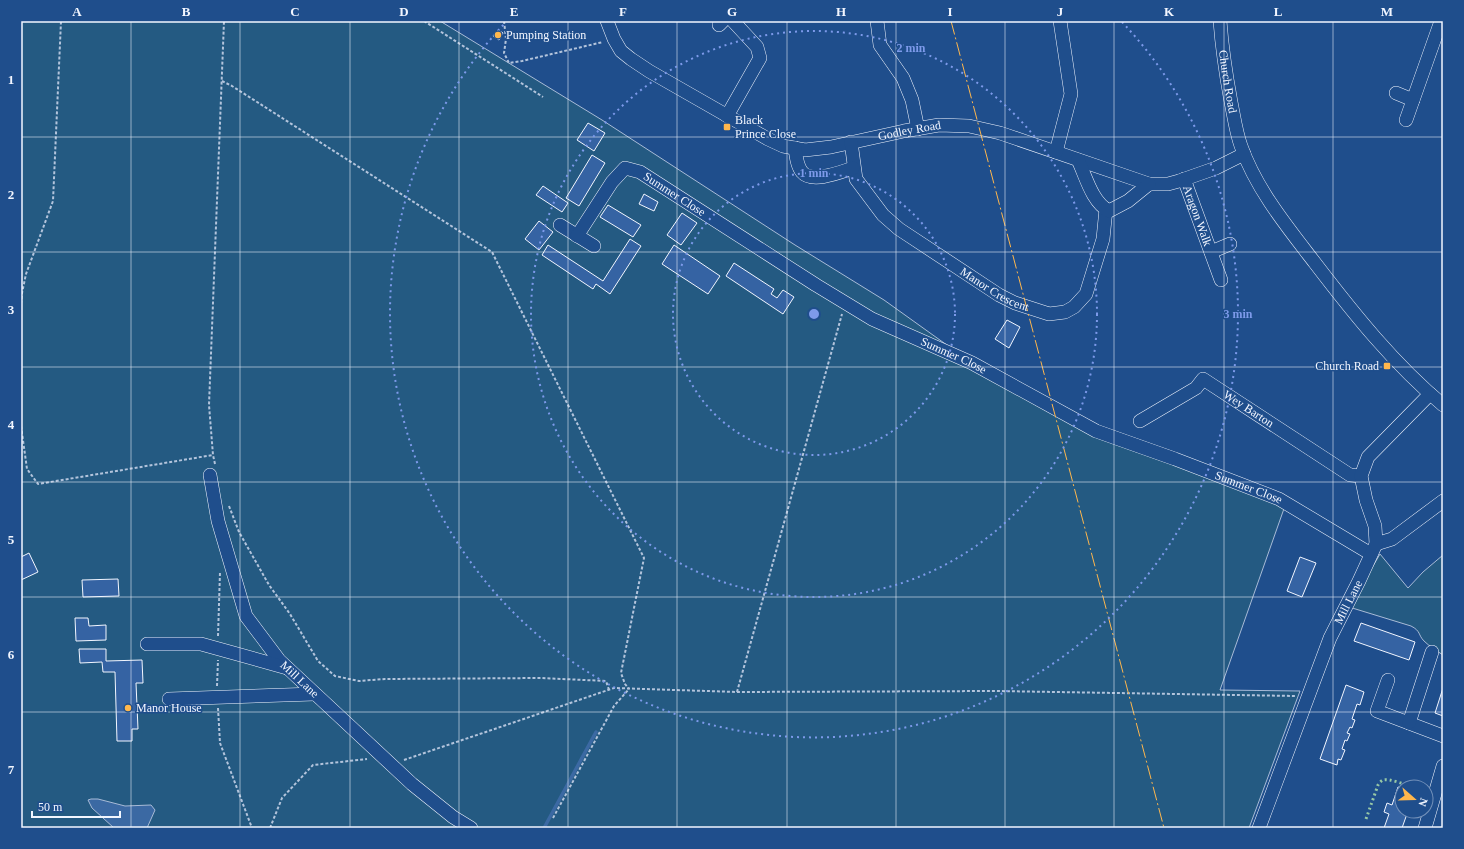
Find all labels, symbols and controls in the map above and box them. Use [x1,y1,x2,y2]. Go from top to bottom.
text: A [72,4,82,19]
text: B [182,4,191,19]
text: C [290,4,300,19]
text: D [399,4,409,19]
text: E [510,4,518,19]
text: F [619,4,627,19]
text: G [727,4,737,19]
text: H [836,4,846,19]
text: I [947,4,953,19]
text: J [1057,4,1064,19]
text: K [1164,4,1175,19]
text: L [1274,4,1283,19]
text: M [1381,4,1393,19]
place label: Pumping Station [506,28,586,42]
marker: Pumping Station [493,30,503,40]
text: 2 min [896,41,926,55]
street label: Church Road [1216,49,1240,114]
text: 1 [8,72,14,87]
place label: Black Prince Close [735,113,796,141]
street label: Godley Road [877,118,942,143]
marker: Black Prince Close [722,122,732,132]
text: 1 min [799,166,829,180]
street label: Summer Close [641,169,708,219]
street label: Aragon Walk [1180,183,1215,248]
text: 2 [8,187,14,202]
street label: Manor Crescent [958,264,1031,314]
text: 3 [8,302,15,317]
centre of rings [807,307,821,321]
text: 3 min [1223,307,1253,321]
street label: Summer Close [918,334,989,377]
place label: Church Road [1315,359,1379,373]
marker: Church Road [1382,361,1392,371]
street label: Wey Barton [1221,387,1277,430]
text: 4 [8,417,15,432]
street label: Summer Close [1213,468,1285,507]
text: 5 [8,532,15,547]
street label: Mill Lane [1331,578,1365,627]
text: 6 [8,647,15,662]
street label: Mill Lane [277,658,322,701]
place label: Manor House [136,701,202,715]
marker: Manor House [123,703,133,713]
text: 7 [8,762,15,777]
north arrow [1394,779,1434,819]
scale bar [32,793,120,819]
text: N [1416,797,1430,808]
text: 50 m [38,800,63,814]

